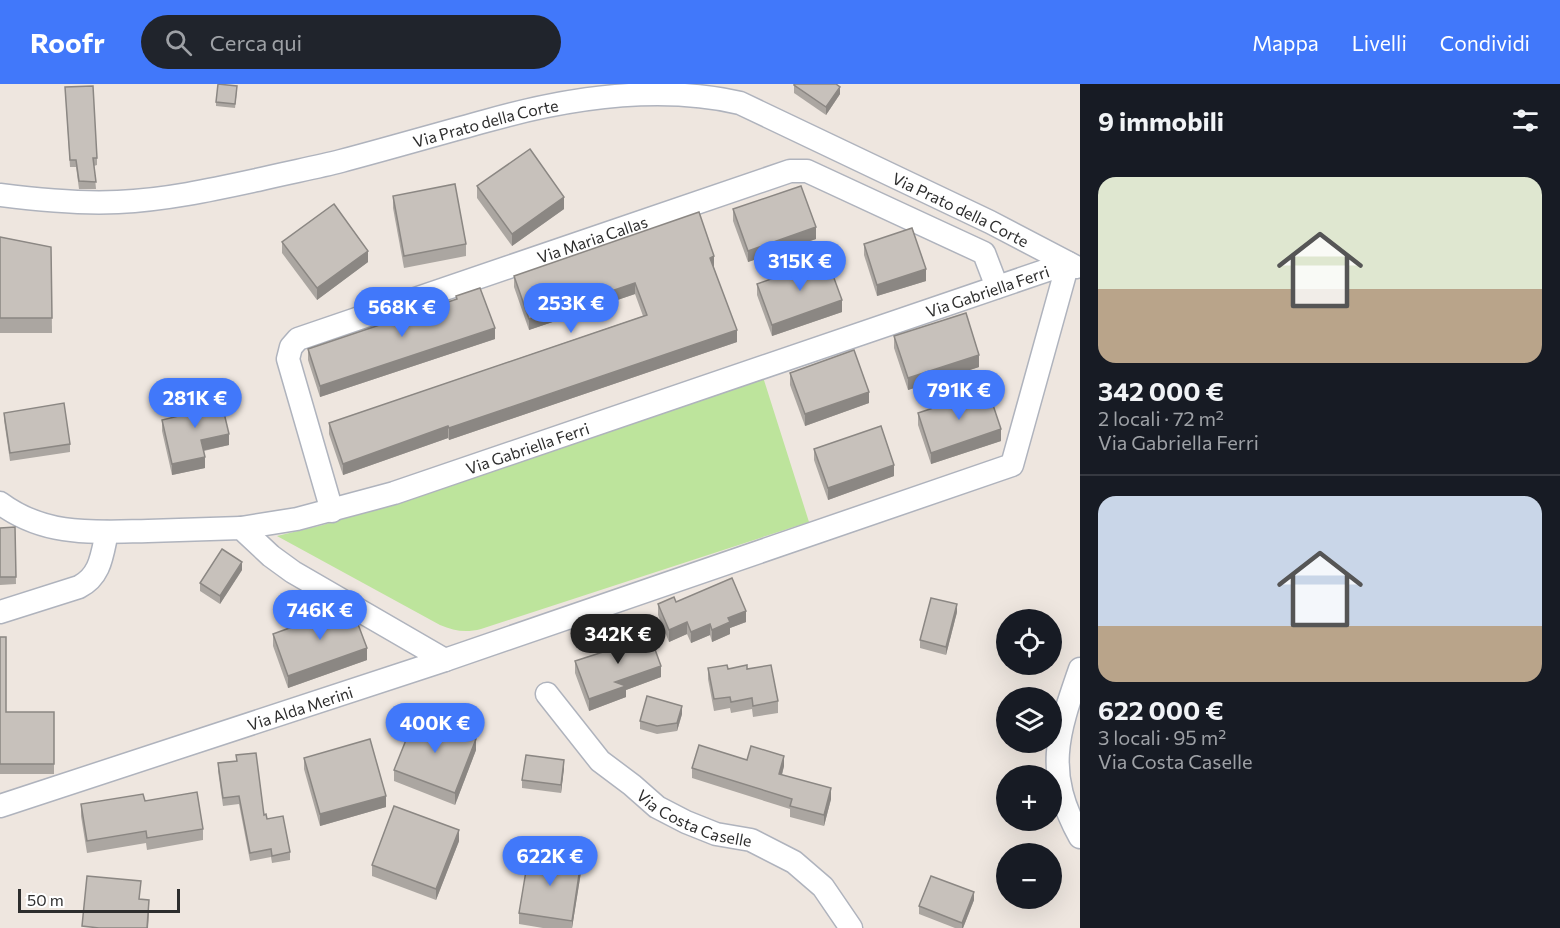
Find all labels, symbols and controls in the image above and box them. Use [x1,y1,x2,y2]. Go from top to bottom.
search box [141,15,561,69]
text: Roofr [30,25,105,59]
icon: search [162,26,195,59]
text: Cerca qui [210,29,302,56]
text: Mappa [1252,30,1319,55]
text: Livelli [1352,30,1407,55]
text: Condividi [1440,30,1530,55]
street label: Via Prato della Corte [411,95,560,150]
icon: filters [1509,104,1542,137]
text: 9 immobili [1098,105,1224,136]
street label: Via Prato della Corte [890,168,1032,250]
street label: Via Maria Callas [534,211,650,266]
icon: home [1266,216,1374,324]
pin: 315K € [751,241,849,292]
text: 315K € [768,248,832,272]
street label: Via Gabriella Ferri [923,261,1051,320]
pin: 253K € [522,283,620,334]
pin: 568K € [353,287,451,338]
text: 253K € [538,290,604,314]
text: 568K € [368,294,436,318]
pin: 791K € [910,370,1008,421]
text: 342 000 € [1098,375,1224,406]
text: 791K € [927,377,991,401]
pin: 281K € [146,378,244,429]
text: 281K € [163,385,227,409]
text: 2 locali · 72 m² [1098,406,1224,430]
street label: Via Gabriella Ferri [463,418,591,477]
text: Via Gabriella Ferri [1098,430,1259,454]
icon: home [1266,535,1374,643]
pin: 746K € [271,590,369,641]
text: 746K € [287,597,353,621]
map controls [996,609,1062,909]
button: locate [996,609,1062,675]
pin: 342K € [569,614,667,665]
text: 342K € [584,621,652,645]
street label: Via Alda Merini [245,682,355,734]
button: layers [996,687,1062,753]
text: 622 000 € [1098,694,1224,725]
pin: 400K € [386,703,484,754]
text: 400K € [400,710,470,734]
text: 3 locali · 95 m² [1098,725,1226,749]
text: Via Costa Caselle [1098,749,1253,773]
button: + [996,765,1062,831]
street label: Via Costa Caselle [634,785,753,849]
pin: 622K € [501,836,599,887]
text: 622K € [517,843,583,867]
button: − [996,843,1062,909]
scale bar [18,886,180,914]
text: 50 m [27,890,64,909]

